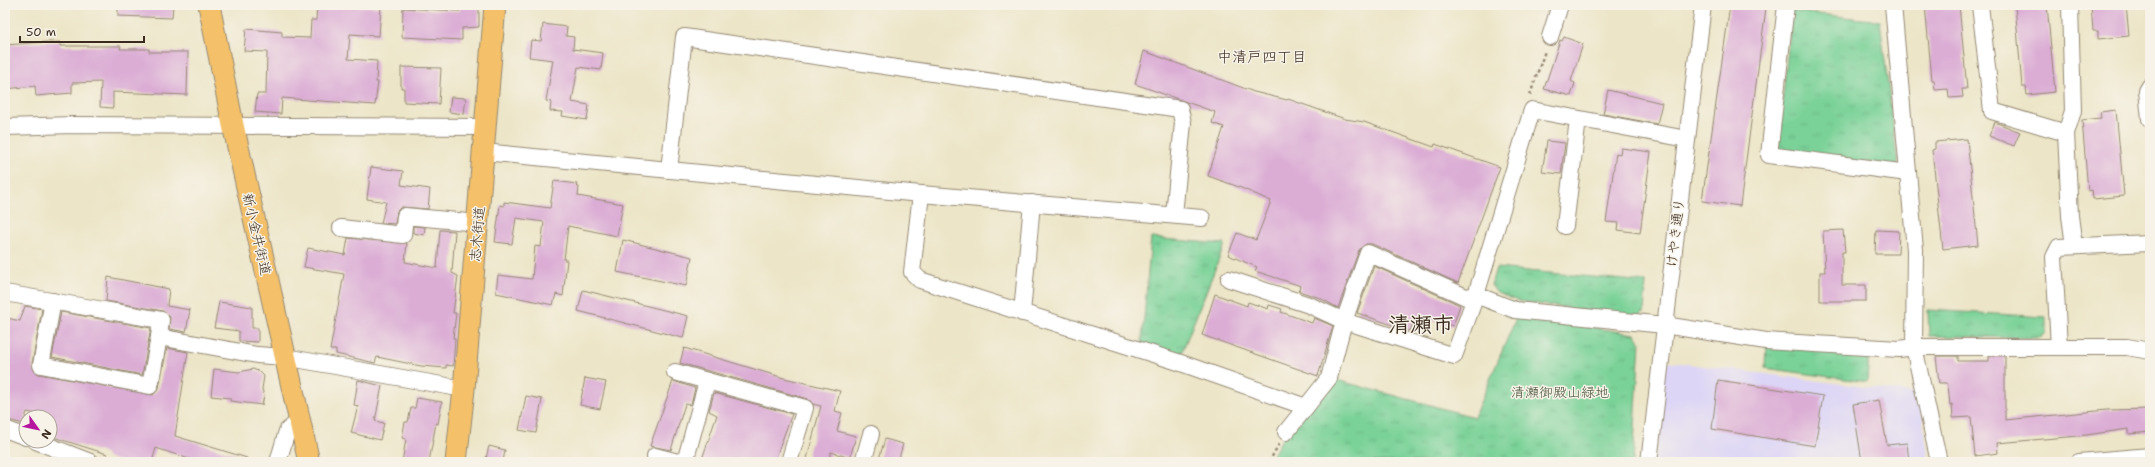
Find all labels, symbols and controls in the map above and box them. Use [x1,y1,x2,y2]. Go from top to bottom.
scale bar [20,18,144,44]
text: 50 m [26,24,56,40]
district label: 中清戸四丁目 [1217,47,1307,67]
street label: 新小金井街道 [239,191,275,277]
street label: けやき通り [1662,197,1688,269]
street label: 志木街道 [466,205,488,263]
district label: 清瀬市 [1388,310,1454,339]
park label: 清瀬御殿山緑地 [1511,383,1609,401]
north arrow [18,409,58,449]
text: N [37,426,55,442]

